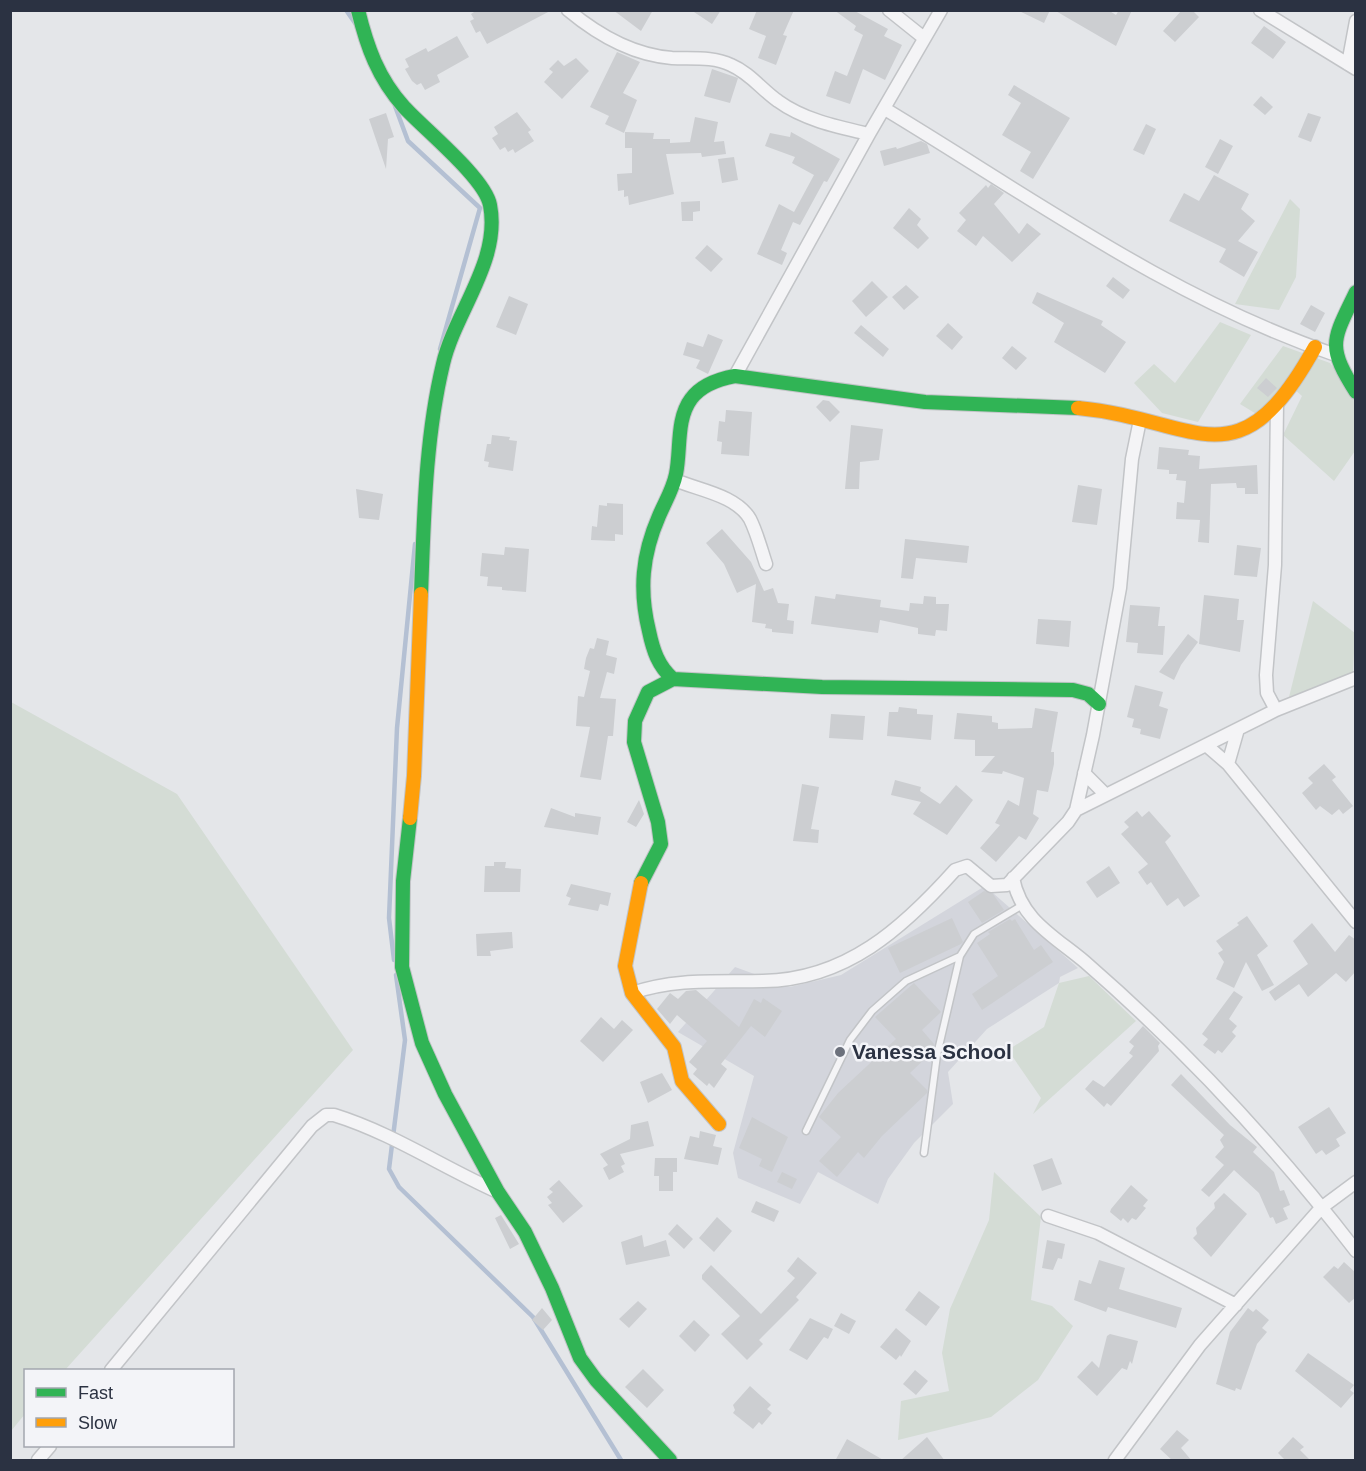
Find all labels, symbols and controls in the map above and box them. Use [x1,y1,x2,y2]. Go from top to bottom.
place label: Vanessa School [852,1040,1012,1063]
marker: Vanessa School [833,1045,847,1059]
legend [24,1369,234,1447]
text: Fast [78,1383,113,1403]
text: Slow [78,1413,118,1433]

